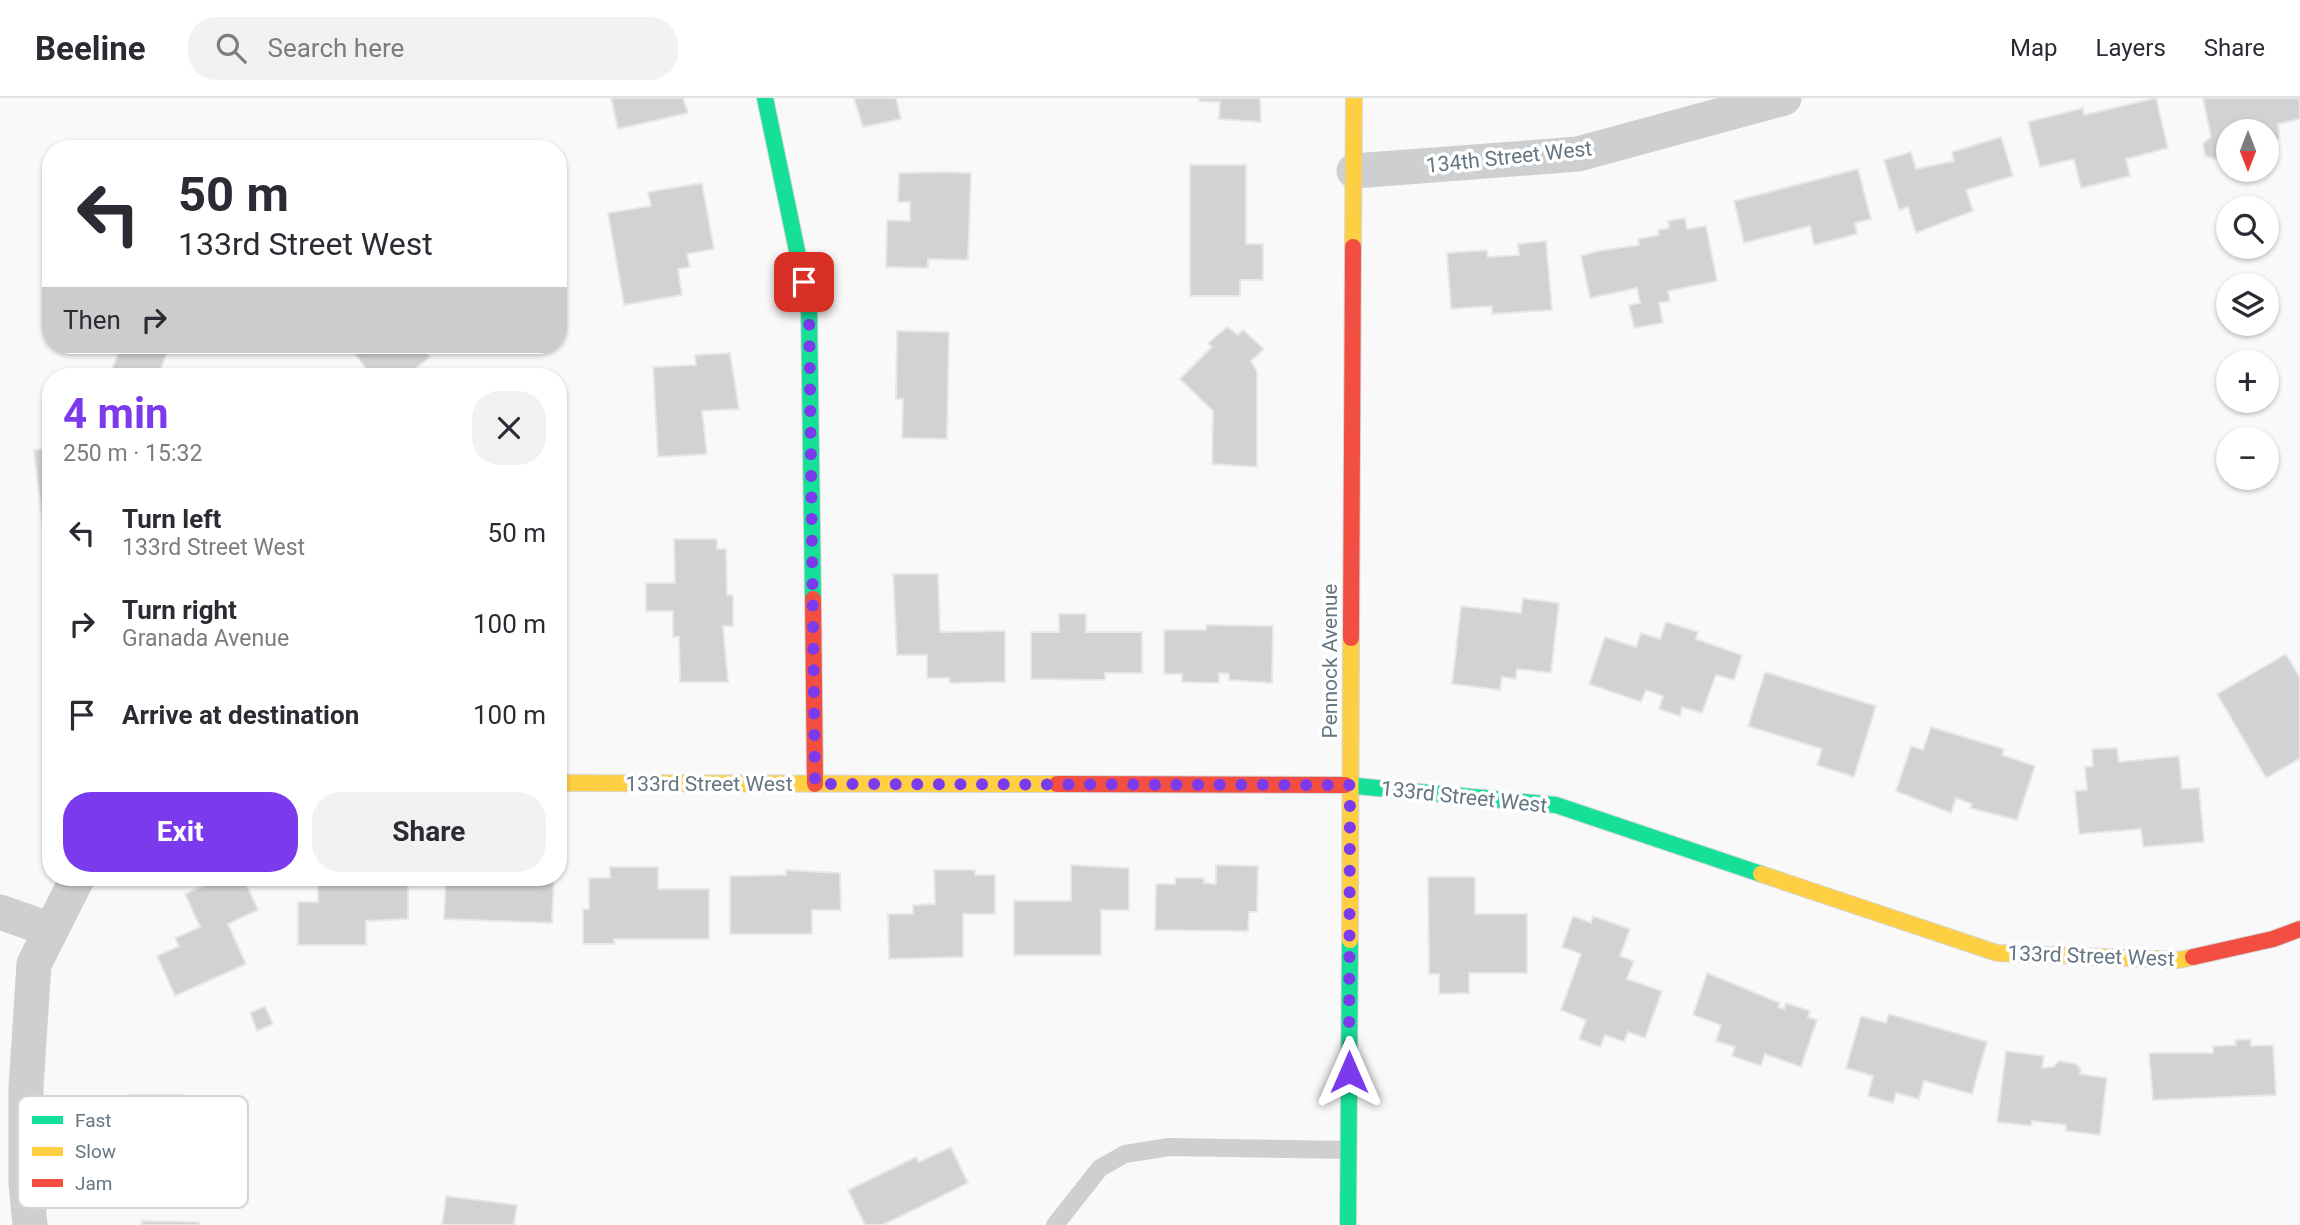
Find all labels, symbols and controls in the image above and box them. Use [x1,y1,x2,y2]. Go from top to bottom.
search box [188,17,678,80]
text: Beeline [35,29,146,68]
icon: search [212,29,250,67]
text: Search here [268,33,404,63]
text: Map [2010,34,2058,62]
text: Layers [2096,34,2166,62]
text: Share [2204,34,2265,62]
north arrow [2216,119,2278,182]
map controls [2216,119,2279,490]
street label: 134th Street West [1425,136,1593,178]
text: 50 m [178,166,289,223]
icon: left [63,168,154,259]
button: search [2216,196,2279,259]
text: 133rd Street West [178,225,433,263]
pin [774,252,834,312]
icon: arrive [785,263,823,301]
button: layers [2216,273,2279,336]
icon: right [135,301,173,339]
text: Then [63,305,121,335]
button: + [2216,350,2279,413]
text: 4 min [63,389,169,438]
button: close [472,391,546,465]
button: − [2216,427,2279,490]
text: 250 m · 15:32 [63,440,202,467]
text: Turn left [122,504,221,534]
icon: left [63,514,101,552]
text: 50 m [488,518,546,548]
text: 133rd Street West [122,534,305,561]
street label: Pennock Avenue [1318,584,1342,738]
text: Turn right [122,595,237,625]
icon: right [63,605,101,643]
text: 100 m [473,609,546,639]
text: Granada Avenue [122,625,289,652]
icon: arrive [63,696,101,734]
text: Arrive at destination [122,700,359,730]
text: 100 m [473,700,546,730]
street label: 133rd Street West [625,772,793,796]
street label: 133rd Street West [1380,776,1548,818]
button: Exit [63,792,298,872]
button: Share [312,792,546,872]
street label: 133rd Street West [2007,941,2175,971]
position arrow [1312,1035,1386,1109]
legend [18,1096,248,1208]
text: Fast [75,1109,112,1132]
text: Slow [75,1140,116,1163]
text: Jam [75,1172,112,1195]

